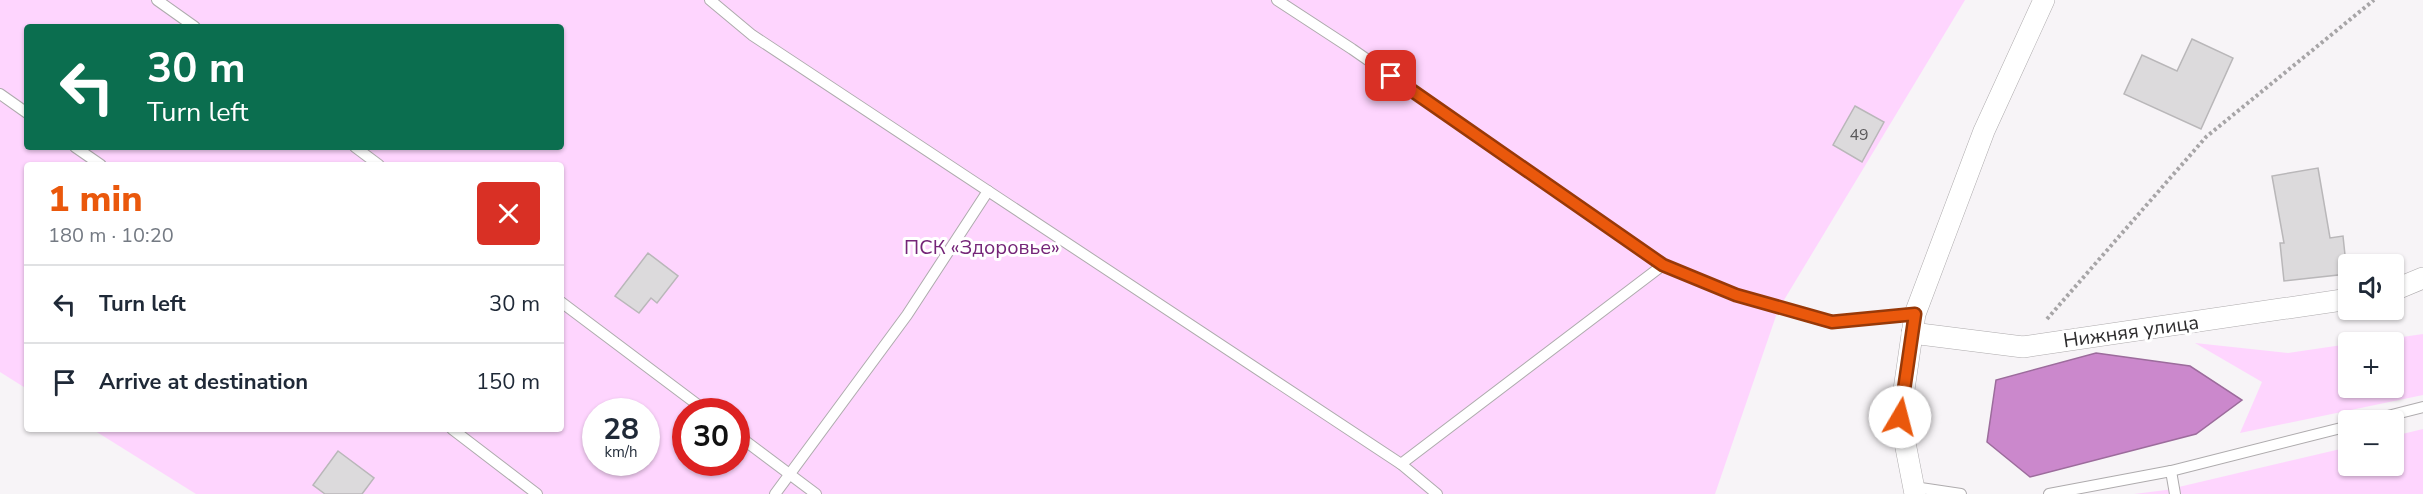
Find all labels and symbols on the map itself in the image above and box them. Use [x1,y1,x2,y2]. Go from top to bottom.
pin [1365,50,1416,101]
house number: 49 [1849,124,1869,146]
park label: ПСК «Здоровье» [904,234,1060,261]
street label: Нижняя улица [2061,309,2201,354]
position arrow [1868,385,1932,449]
speed limit sign: 30 [672,398,750,476]

